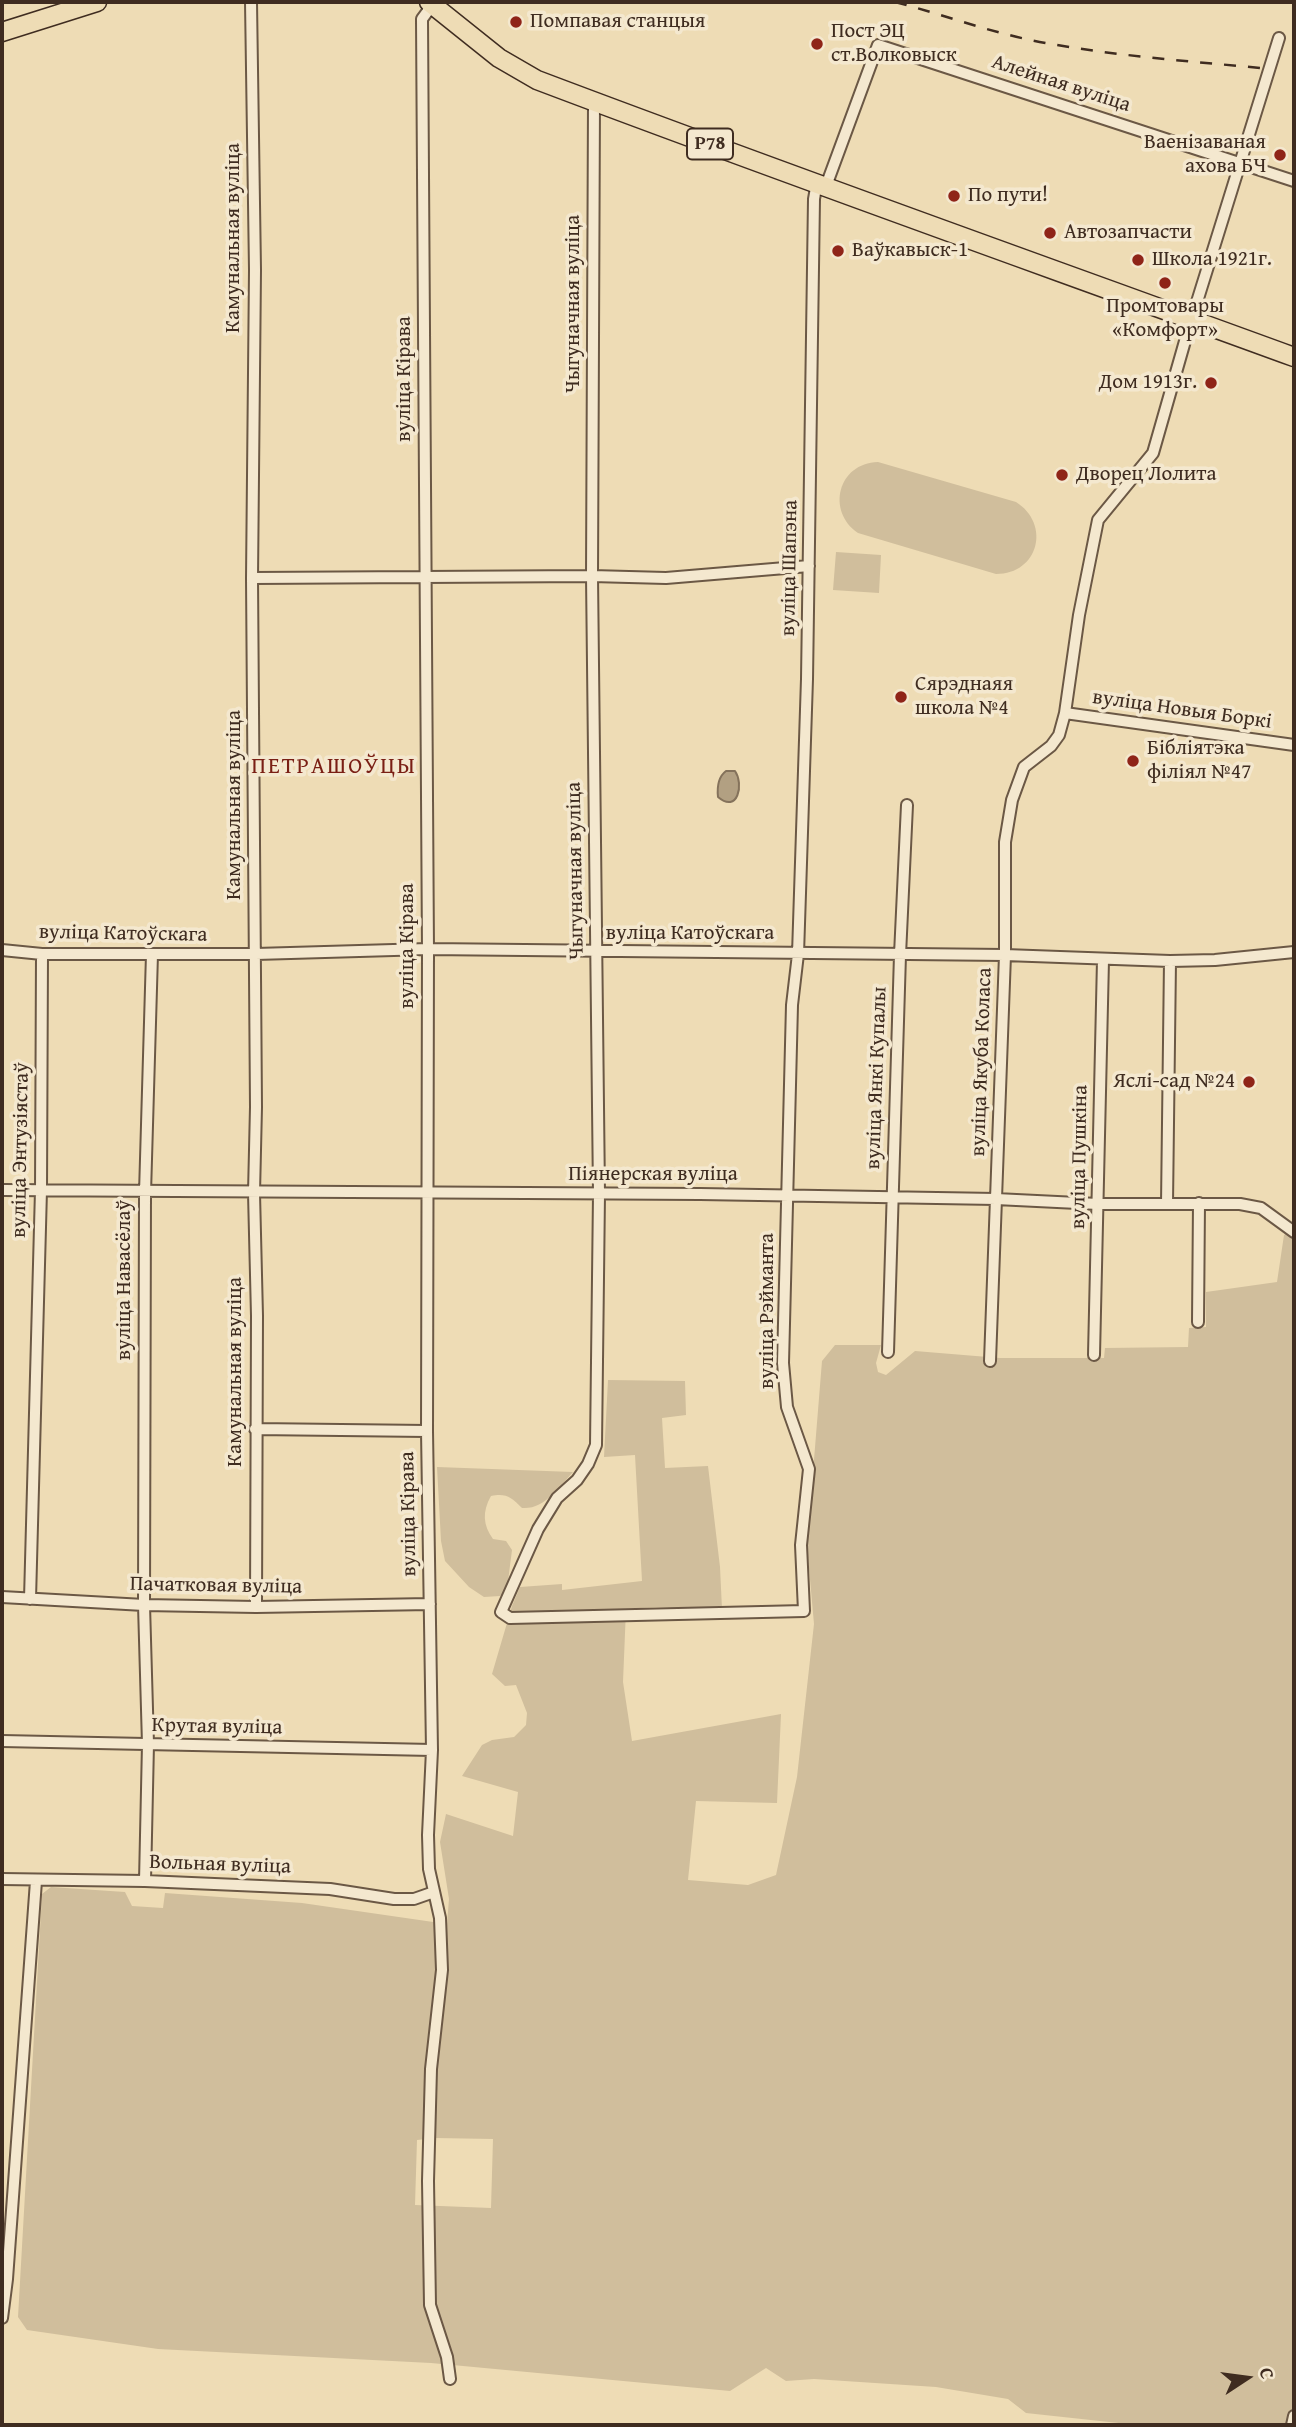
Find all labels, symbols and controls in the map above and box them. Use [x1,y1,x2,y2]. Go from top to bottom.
place label: Помпавая станцыя [530,9,706,35]
marker: Помпавая станцыя [508,14,524,30]
place label: Пост ЭЦ ст.Волковыск [831,19,957,69]
marker: Пост ЭЦ ст.Волковыск [809,36,825,52]
street label: Алейная вуліца [988,50,1134,118]
road number: Р78 [687,128,733,160]
place label: Ваенізаваная ахова БЧ [1144,130,1266,180]
street label: Камунальная вуліца [221,143,247,333]
marker: Ваенізаваная ахова БЧ [1272,147,1288,163]
place label: По пути! [968,183,1048,209]
marker: По пути! [946,188,962,204]
street label: Чыгуначная вуліца [561,215,587,393]
place label: Автозапчасти [1064,220,1192,246]
marker: Автозапчасти [1042,225,1058,241]
place label: Ваўкавыск-1 [852,238,968,264]
marker: Ваўкавыск-1 [830,243,846,259]
place label: Школа 1921г. [1152,247,1272,273]
marker: Школа 1921г. [1130,252,1146,268]
marker: Промтовары «Комфорт» [1157,275,1173,291]
place label: Промтовары «Комфорт» [1106,294,1224,344]
street label: вуліца Кірава [392,316,418,442]
place label: Дом 1913г. [1099,370,1197,396]
marker: Дом 1913г. [1203,375,1219,391]
place label: Дворец Лолита [1076,462,1216,488]
marker: Дворец Лолита [1054,467,1070,483]
street label: вуліца Шапэна [776,500,804,636]
place label: Сярэднаяя школа №4 [915,672,1013,722]
street label: вуліца Новыя Боркі [1091,685,1273,735]
marker: Сярэднаяя школа №4 [893,689,909,705]
street label: Камунальная вуліца [222,710,248,900]
place label: Бібліятэка філіял №47 [1147,736,1251,786]
district label: ПЕТРАШОЎЦЫ [253,753,415,781]
marker: Бібліятэка філіял №47 [1125,753,1141,769]
street label: Чыгуначная вуліца [562,782,590,960]
street label: вуліца Кірава [395,883,421,1009]
street label: вуліца Катоўскага [39,920,207,948]
street label: вуліца Катоўскага [606,921,774,947]
street label: вуліца Якуба Коласа [966,967,998,1157]
street label: вуліца Янкі Купалы [861,986,893,1170]
street label: вуліца Энтузіястаў [7,1062,35,1238]
place label: Яслі-сад №24 [1113,1069,1235,1095]
marker: Яслі-сад №24 [1241,1074,1257,1090]
street label: вуліца Пушкіна [1066,1085,1094,1229]
street label: Піянерская вуліца [568,1162,738,1188]
street label: вуліца Навасёлаў [112,1200,138,1360]
street label: вуліца Рэйманта [755,1233,781,1389]
street label: Камунальная вуліца [223,1277,249,1467]
street label: вуліца Кірава [395,1451,423,1577]
street label: Пачатковая вуліца [130,1572,302,1600]
street label: Крутая вуліца [151,1713,283,1741]
street label: Вольная вуліца [149,1850,291,1880]
north arrow [1212,2343,1282,2413]
text: С [1253,2365,1282,2382]

